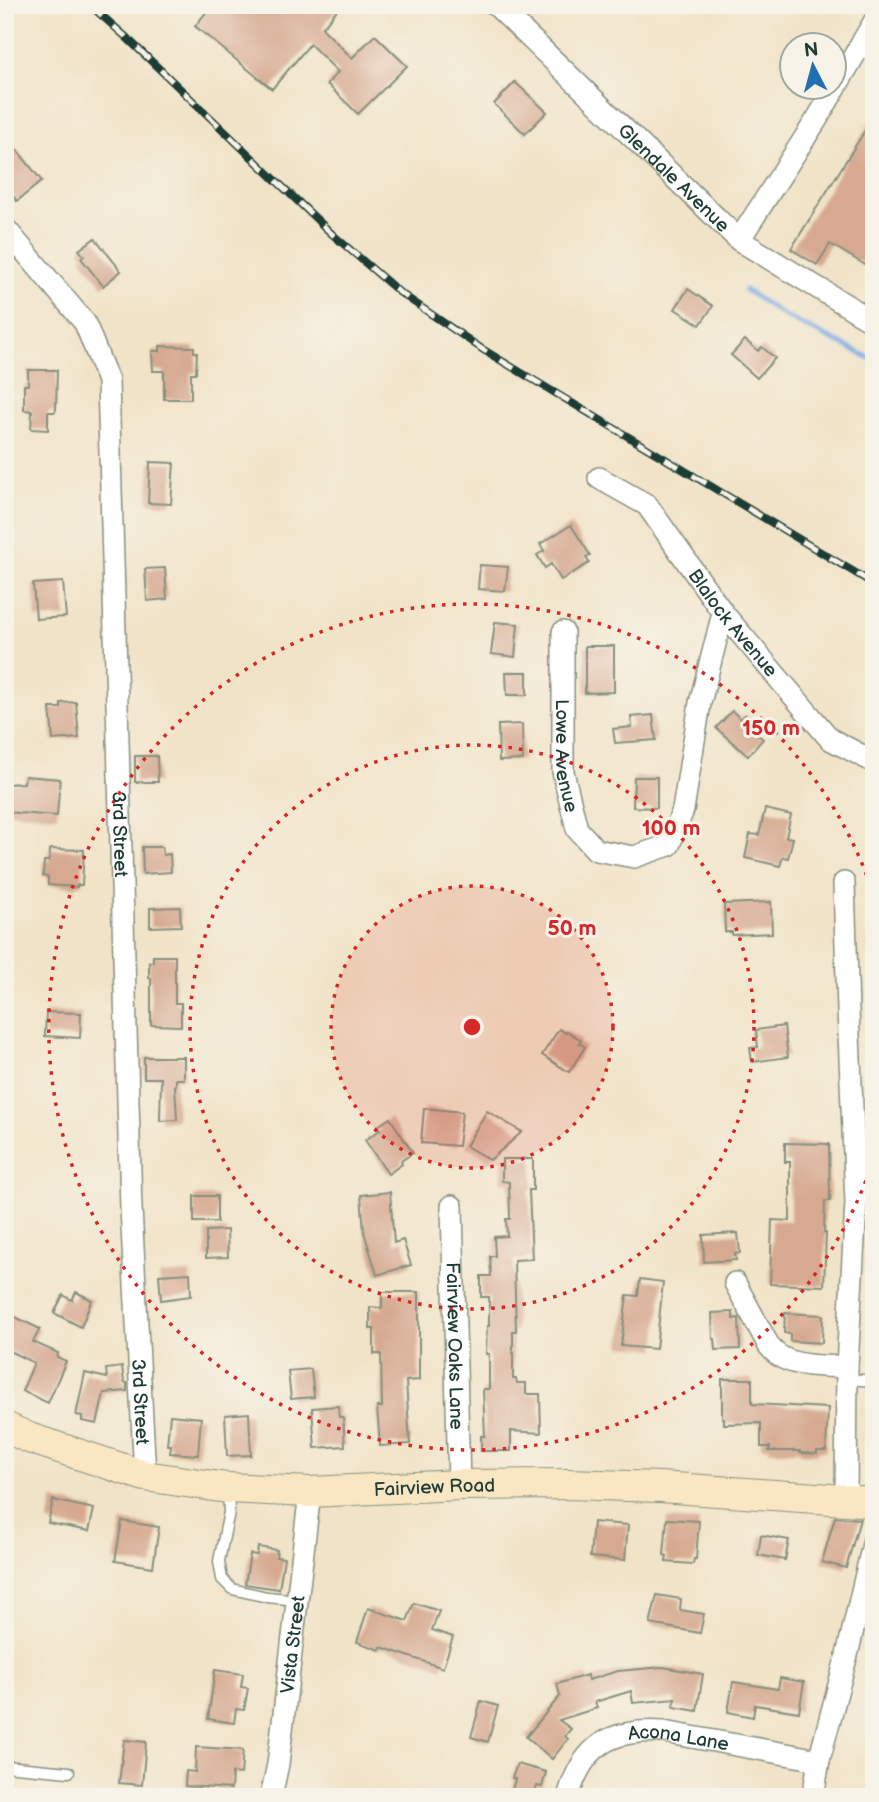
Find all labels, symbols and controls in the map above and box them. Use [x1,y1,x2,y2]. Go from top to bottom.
north arrow [778,32,848,102]
text: N [803,38,820,63]
street label: Glendale Avenue [613,119,734,238]
street label: Blalock Avenue [683,565,782,682]
street label: Lowe Avenue [550,699,582,815]
text: 150 m [742,716,800,741]
street label: 3rd Street [106,791,132,878]
text: 100 m [642,816,700,841]
text: 50 m [548,916,596,941]
centre of rings [460,1015,484,1039]
street label: Fairview Oaks Lane [440,1262,468,1430]
street label: 3rd Street [126,1358,153,1446]
street label: Fairview Road [373,1475,495,1502]
street label: Vista Street [276,1594,311,1695]
street label: Acona Lane [627,1721,731,1757]

